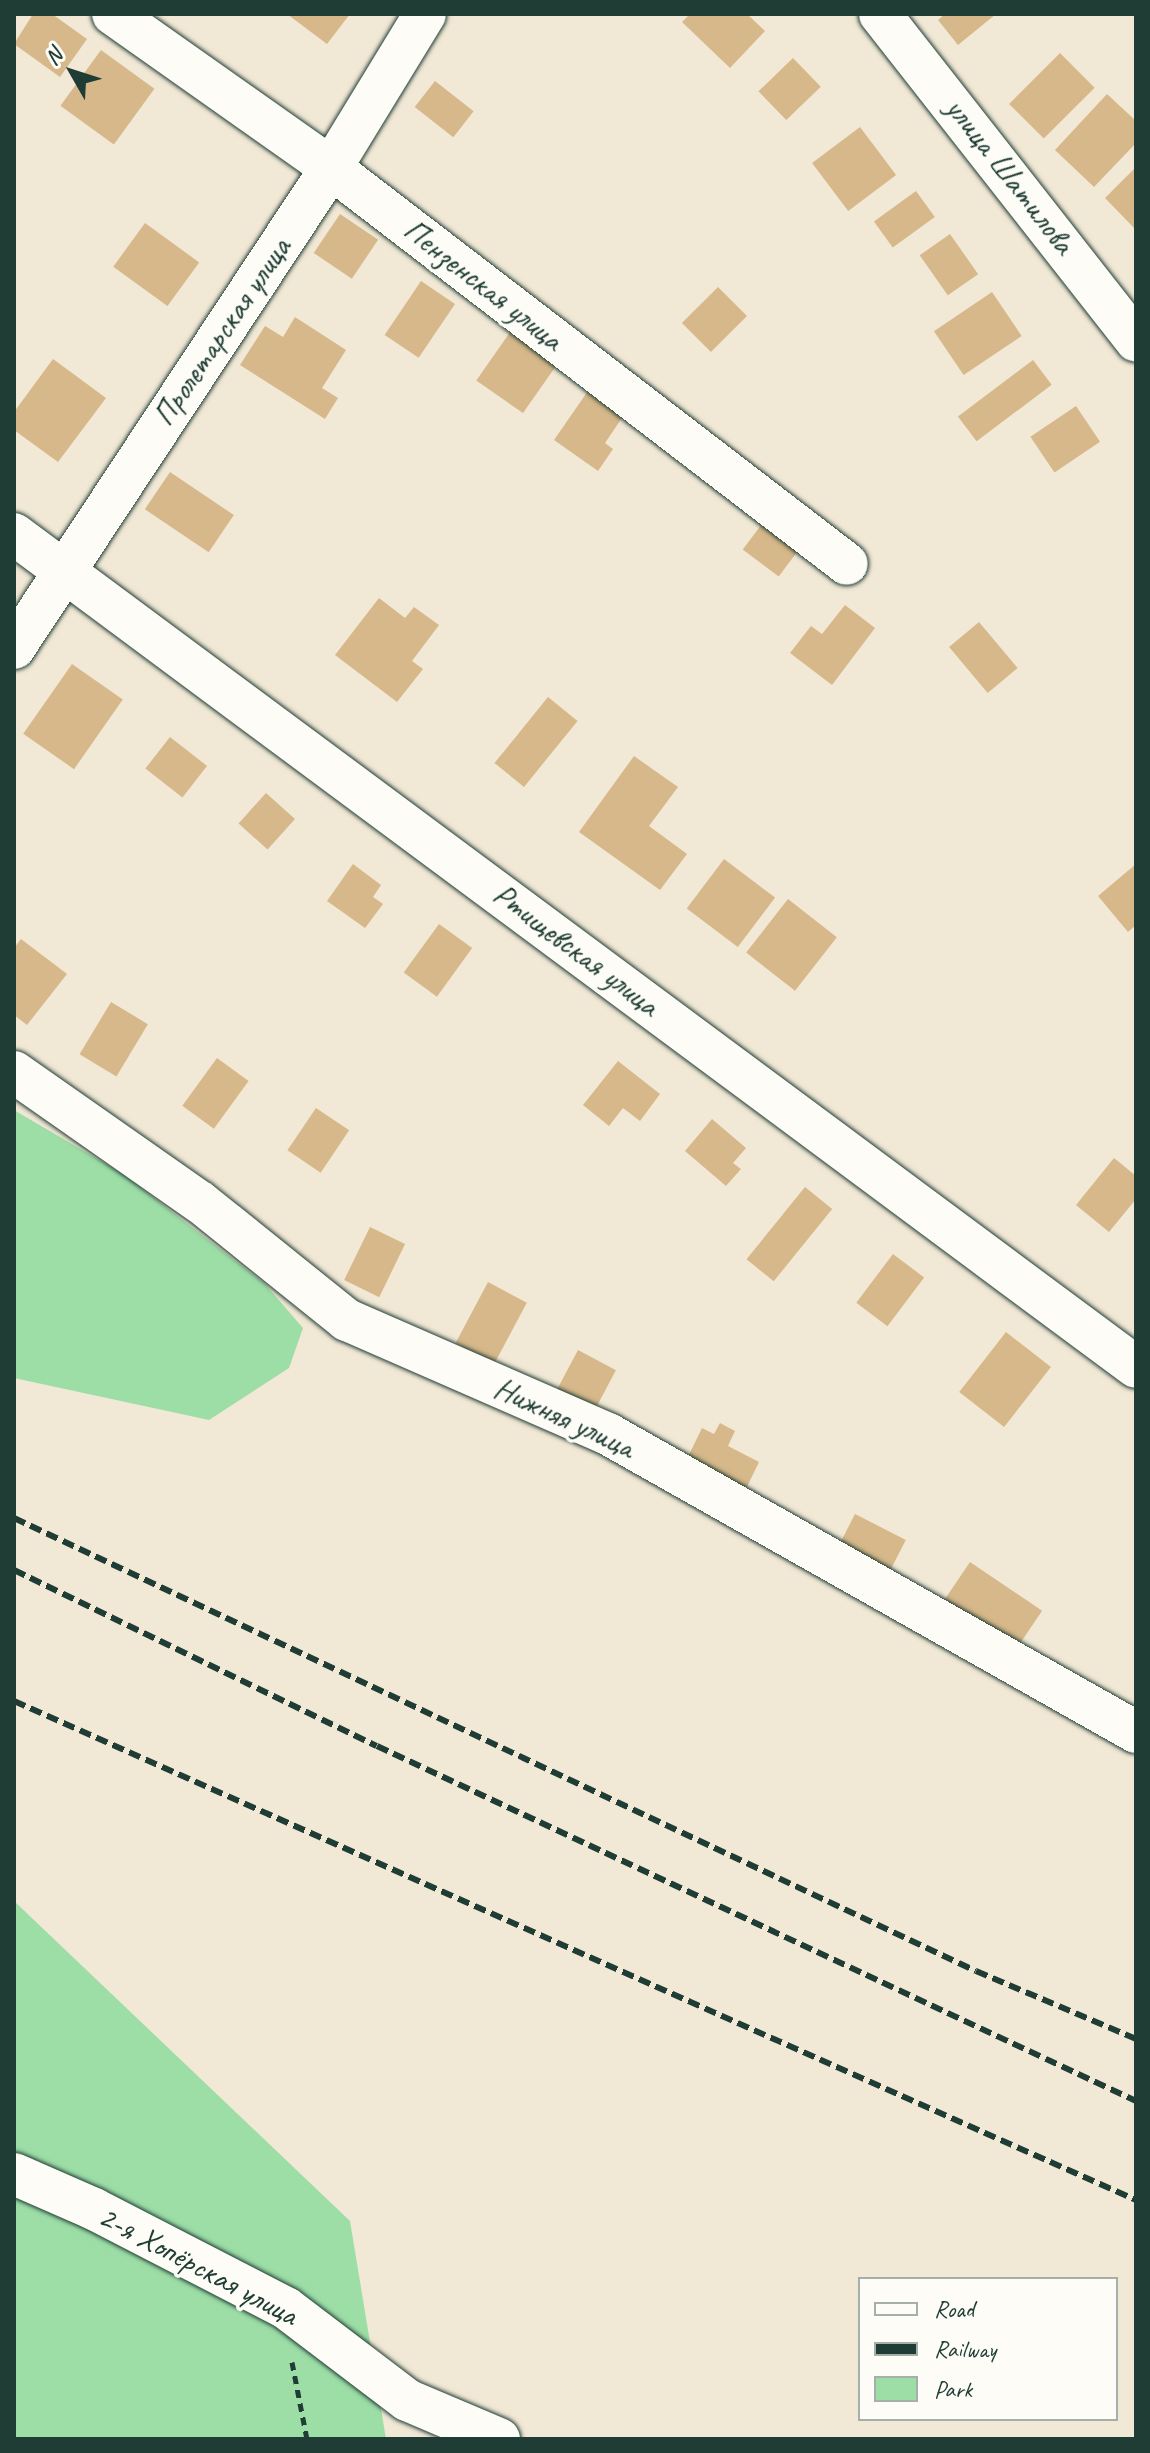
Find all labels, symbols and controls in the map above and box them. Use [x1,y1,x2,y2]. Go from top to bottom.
north arrow [32,32,112,112]
text: N [38,43,69,71]
street label: улица Шатилова [938,91,1082,261]
street label: Пензенская улица [395,210,571,360]
street label: Пролетарская улица [144,230,300,434]
street label: Ртищевская улица [485,875,667,1025]
street label: Нижняя улица [488,1369,640,1467]
street label: 2-я Хопёрская улица [91,2197,305,2335]
legend [858,2277,1118,2421]
text: Road [934,2294,974,2324]
text: Railway [934,2334,996,2364]
text: Park [934,2374,972,2404]

